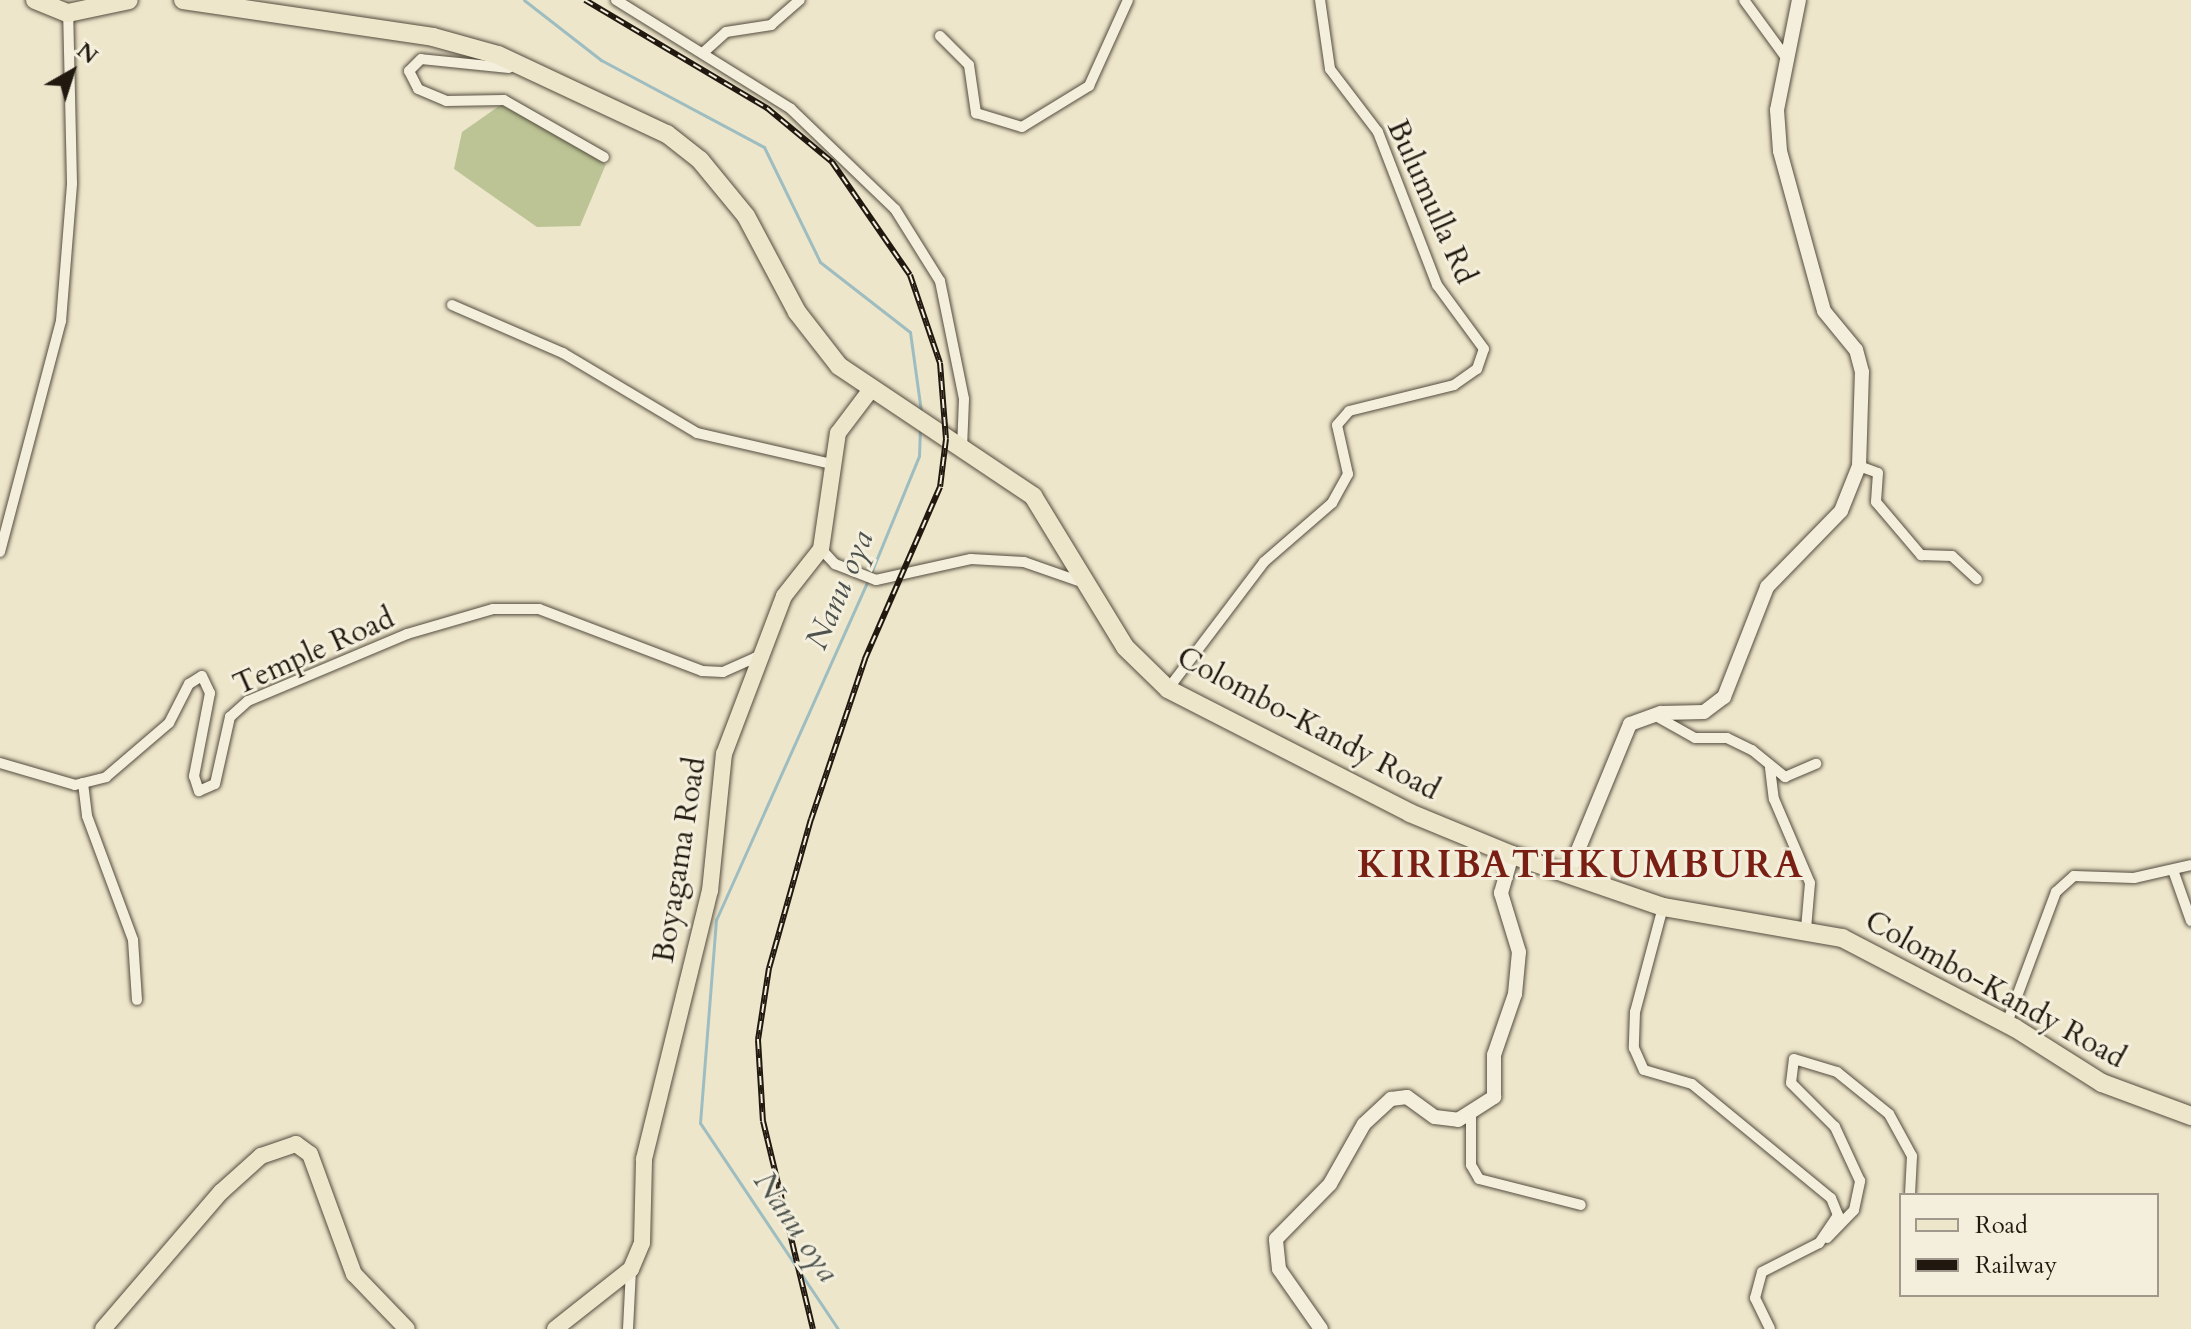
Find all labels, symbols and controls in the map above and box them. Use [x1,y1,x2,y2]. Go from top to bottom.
north arrow [32,32,112,112]
text: N [70,36,104,71]
street label: Bulumulla Rd [1379,114,1483,290]
water label: Nanu oya [798,525,882,655]
street label: Temple Road [228,601,400,703]
street label: Colombo-Kandy Road [1171,640,1445,808]
street label: Boyagama Road [646,755,714,965]
district label: KIRIBATHKUMBURA [1357,843,1805,889]
street label: Colombo-Kandy Road [1858,903,2132,1077]
water label: Nanu oya [745,1164,847,1290]
legend [1899,1193,2159,1297]
text: Road [1975,1209,2028,1242]
text: Railway [1975,1249,2057,1282]

